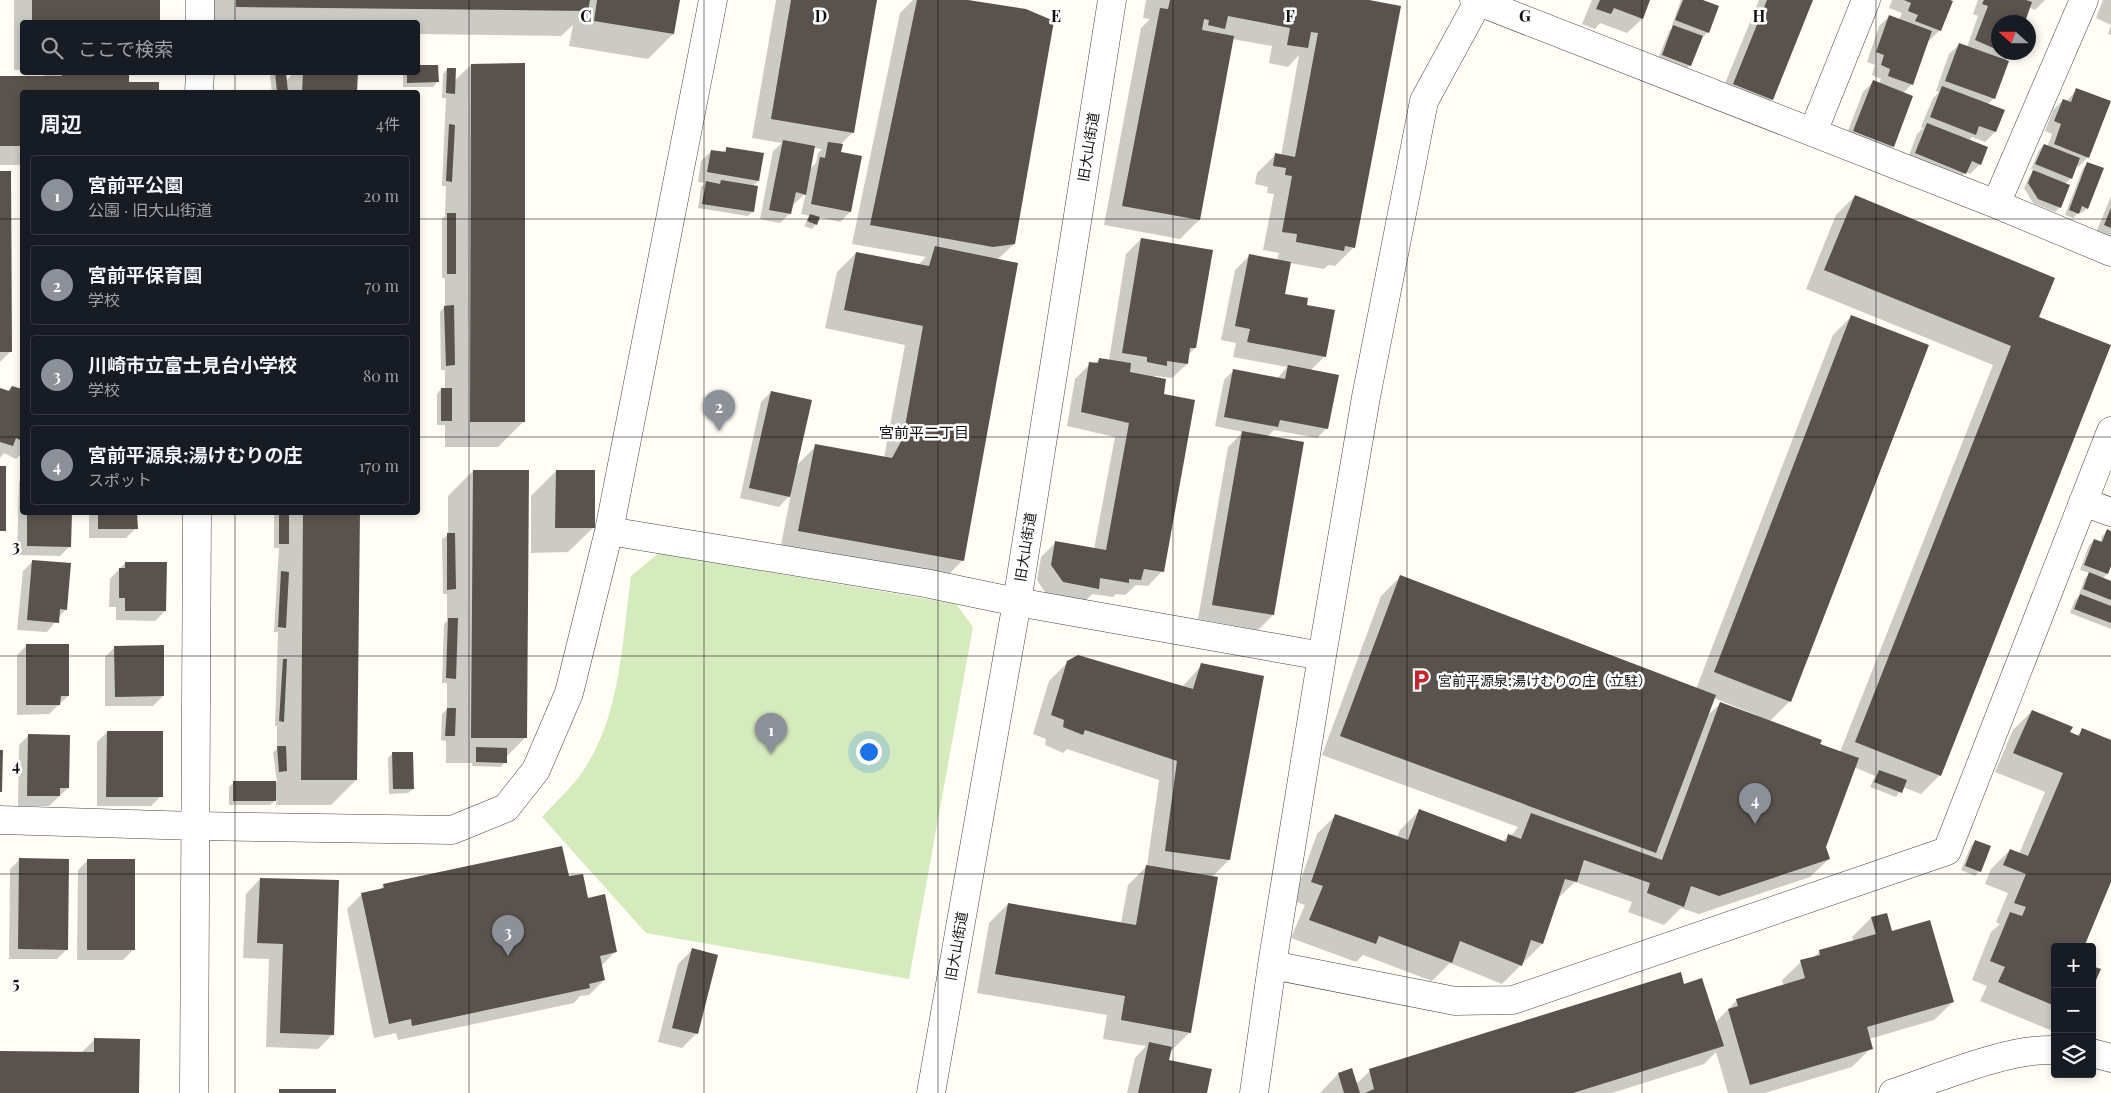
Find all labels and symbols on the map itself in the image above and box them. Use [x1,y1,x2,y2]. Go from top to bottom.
text: C [580,5,592,26]
text: D [815,5,827,26]
text: E [1051,5,1061,26]
text: F [1285,5,1295,26]
text: G [1519,5,1531,26]
text: H [1753,5,1766,26]
north arrow [1991,15,2036,60]
street label: 旧大山街道 [1073,111,1103,183]
pin: 2 [703,390,735,431]
district label: 宮前平二丁目 [879,422,969,442]
street label: 旧大山街道 [1010,511,1040,583]
text: 3 [12,535,20,556]
parking icon: 宮前平源泉;湯けむりの庄（立駐） [1408,667,1434,693]
place label: 宮前平源泉;湯けむりの庄（立駐） [1438,671,1652,690]
pin: 1 [755,713,787,754]
your location [856,739,882,765]
text: 4 [12,754,20,775]
pin: 4 [1739,783,1771,824]
street label: 旧大山街道 [941,910,971,982]
pin: 3 [492,915,524,956]
text: 5 [12,972,20,993]

